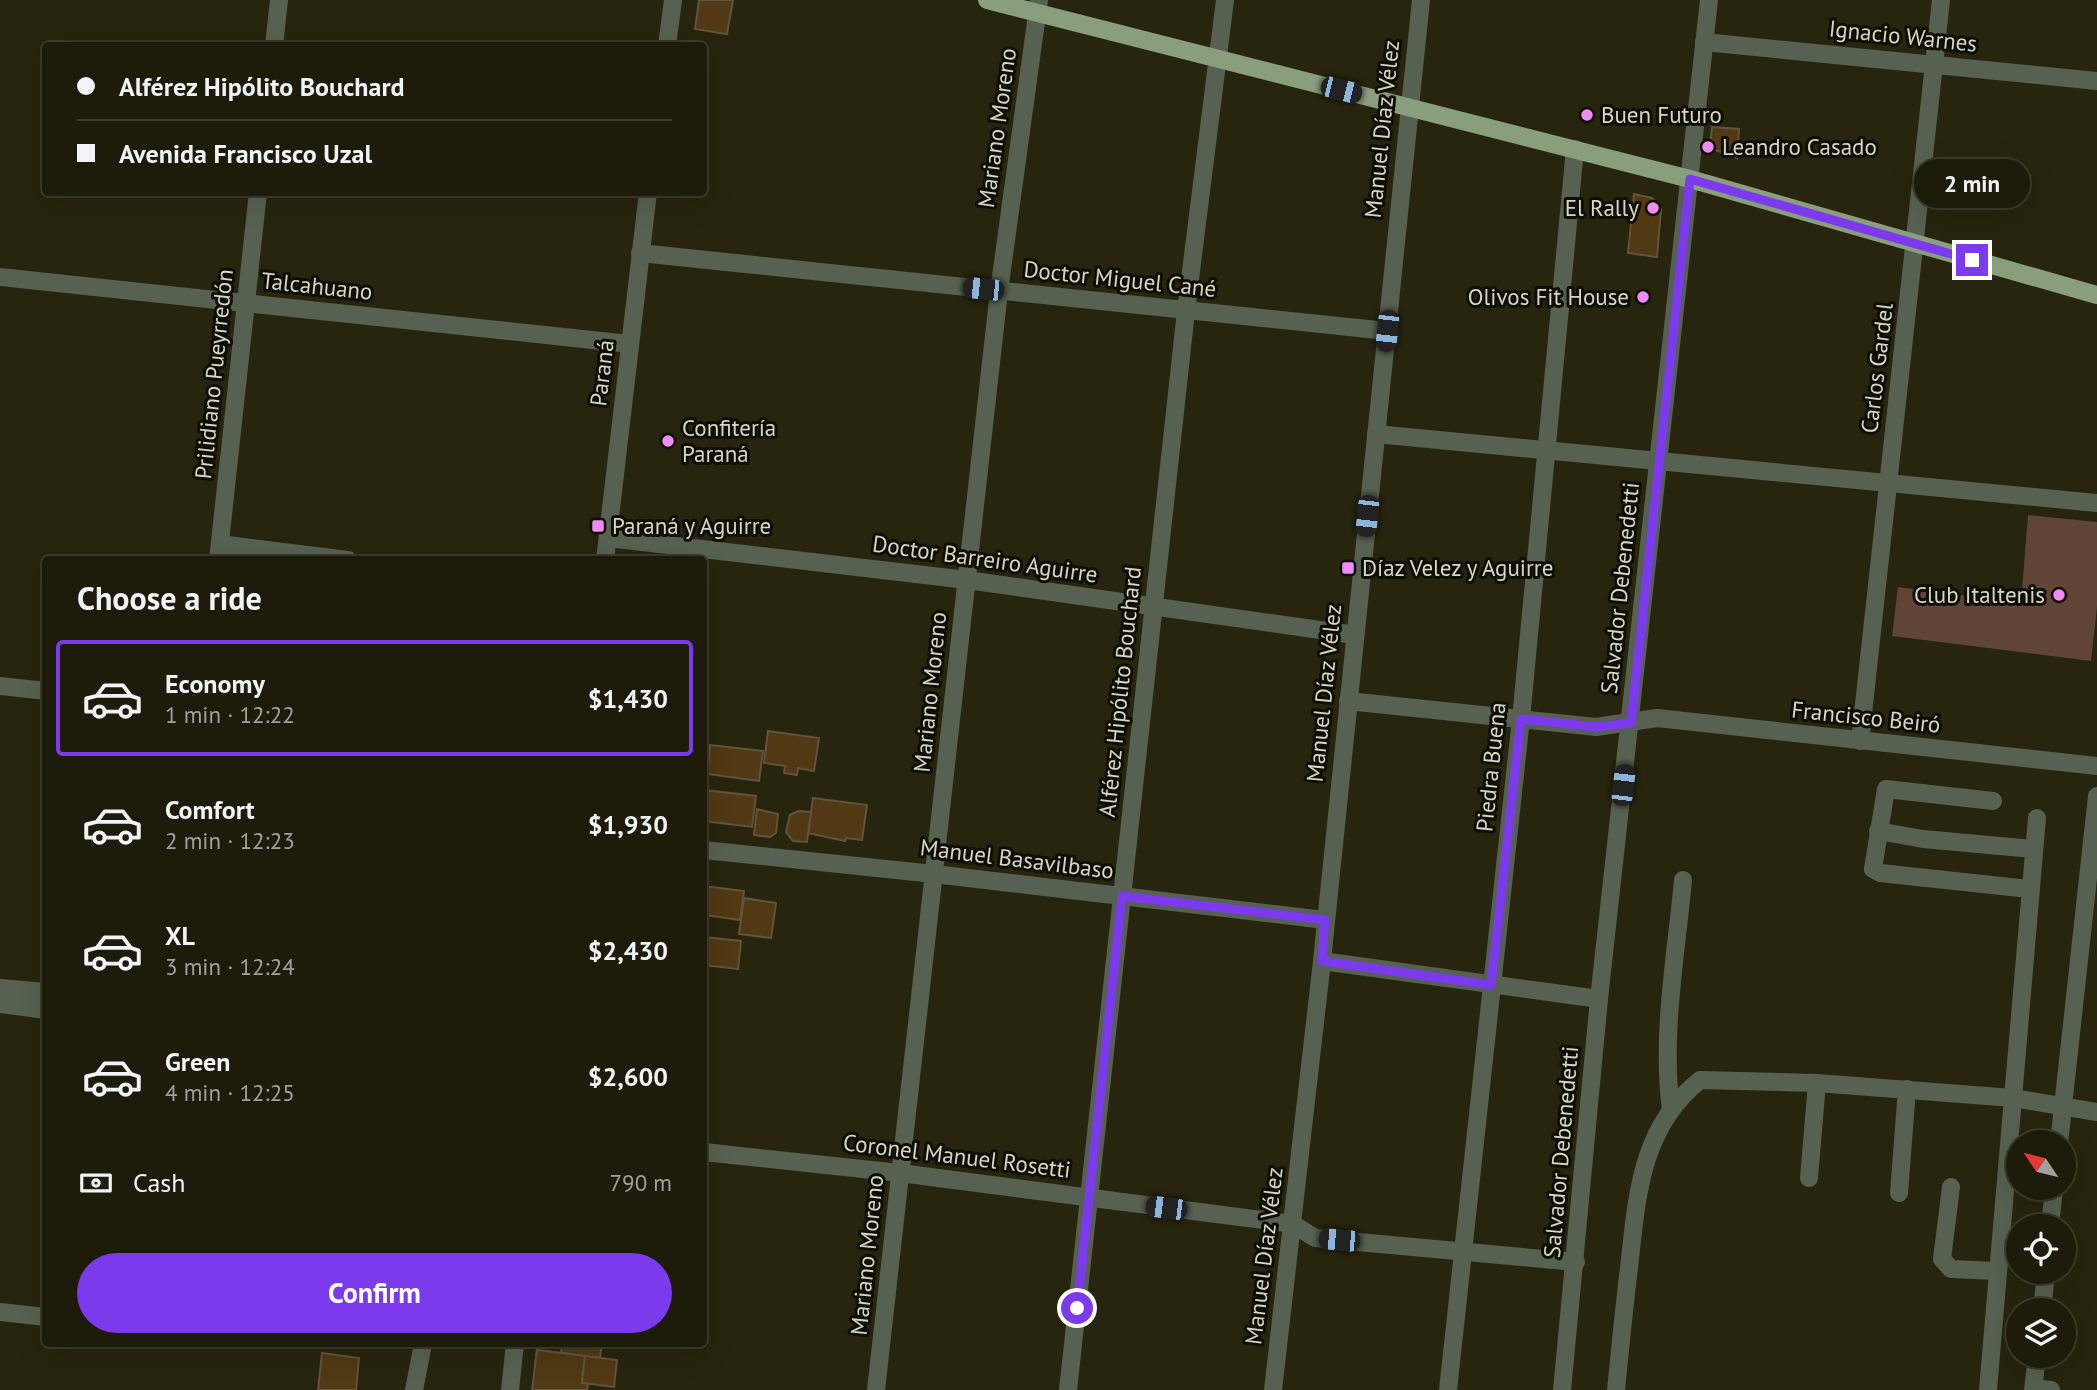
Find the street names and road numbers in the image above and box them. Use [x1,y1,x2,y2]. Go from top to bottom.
street label: Ignacio Warnes [1827,13,1979,58]
street label: Manuel Díaz Vélez [1358,39,1405,219]
street label: Mariano Moreno [971,46,1022,210]
street label: Doctor Miguel Cané [1022,254,1218,303]
street label: Talcahuano [260,265,374,306]
street label: Prilidiano Pueyrredón [188,268,239,480]
street label: Carlos Gardel [1854,301,1899,435]
street label: Paraná [583,338,620,408]
street label: Salvador Debenedetti [1594,481,1645,695]
street label: Doctor Barreiro Aguirre [871,528,1099,589]
street label: Alférez Hipólito Bouchard [1092,565,1147,819]
street label: Manuel Díaz Vélez [1300,603,1347,783]
street label: Mariano Moreno [907,610,952,774]
street label: Francisco Beiró [1790,694,1942,739]
street label: Piedra Buena [1469,701,1512,833]
street label: Manuel Basavilbaso [919,832,1116,885]
street label: Salvador Debenedetti [1537,1045,1584,1259]
street label: Coronel Manuel Rosetti [842,1127,1073,1184]
street label: Manuel Díaz Vélez [1238,1166,1289,1346]
street label: Mariano Moreno [844,1173,889,1337]

